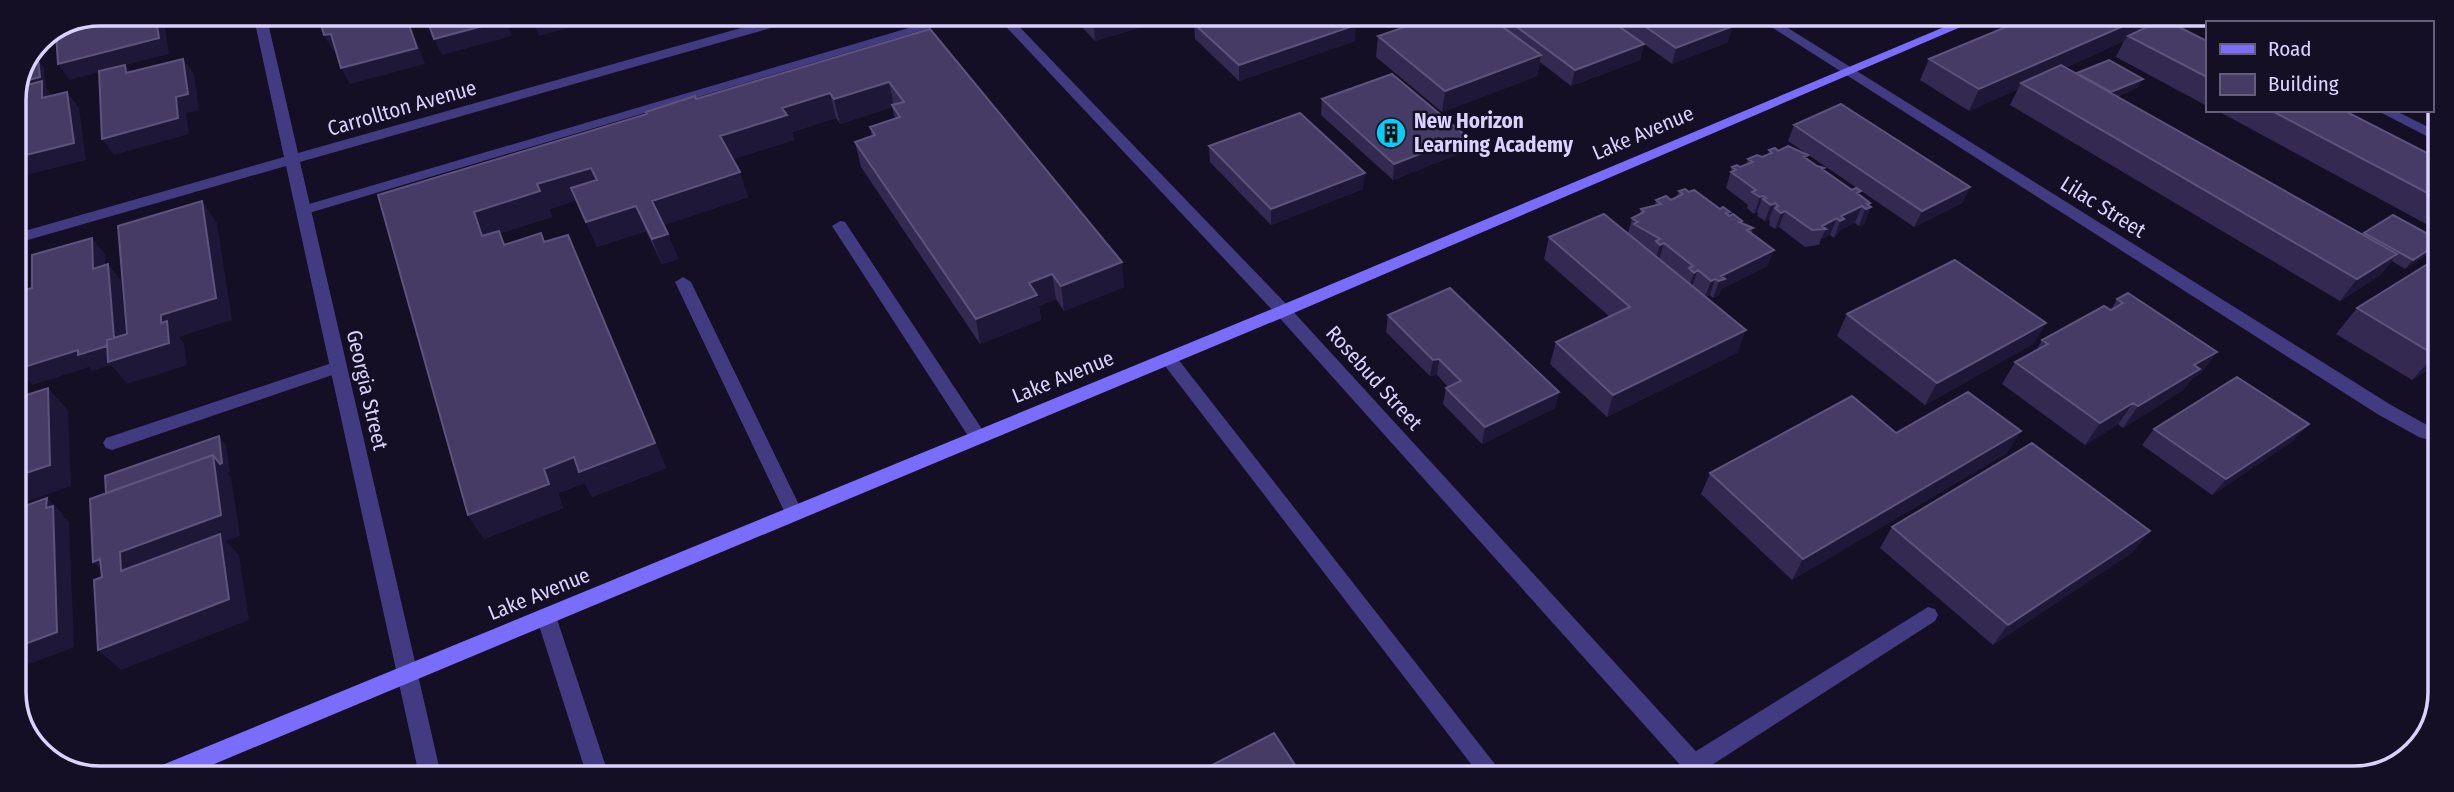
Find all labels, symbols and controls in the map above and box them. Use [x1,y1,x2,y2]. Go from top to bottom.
legend [2206,21,2433,112]
text: Road [2268,36,2312,62]
text: Building [2268,71,2339,97]
street label: Carrollton Avenue [325,74,479,142]
street label: Lake Avenue [1588,100,1698,166]
place label: New Horizon Learning Academy [1414,108,1574,158]
building icon: New Horizon Learning Academy [1374,116,1408,150]
street label: Lilac Street [2055,171,2151,243]
street label: Rosebud Street [1320,320,1428,436]
street label: Georgia Street [341,327,393,453]
street label: Lake Avenue [1008,345,1118,409]
street label: Lake Avenue [484,562,594,626]

